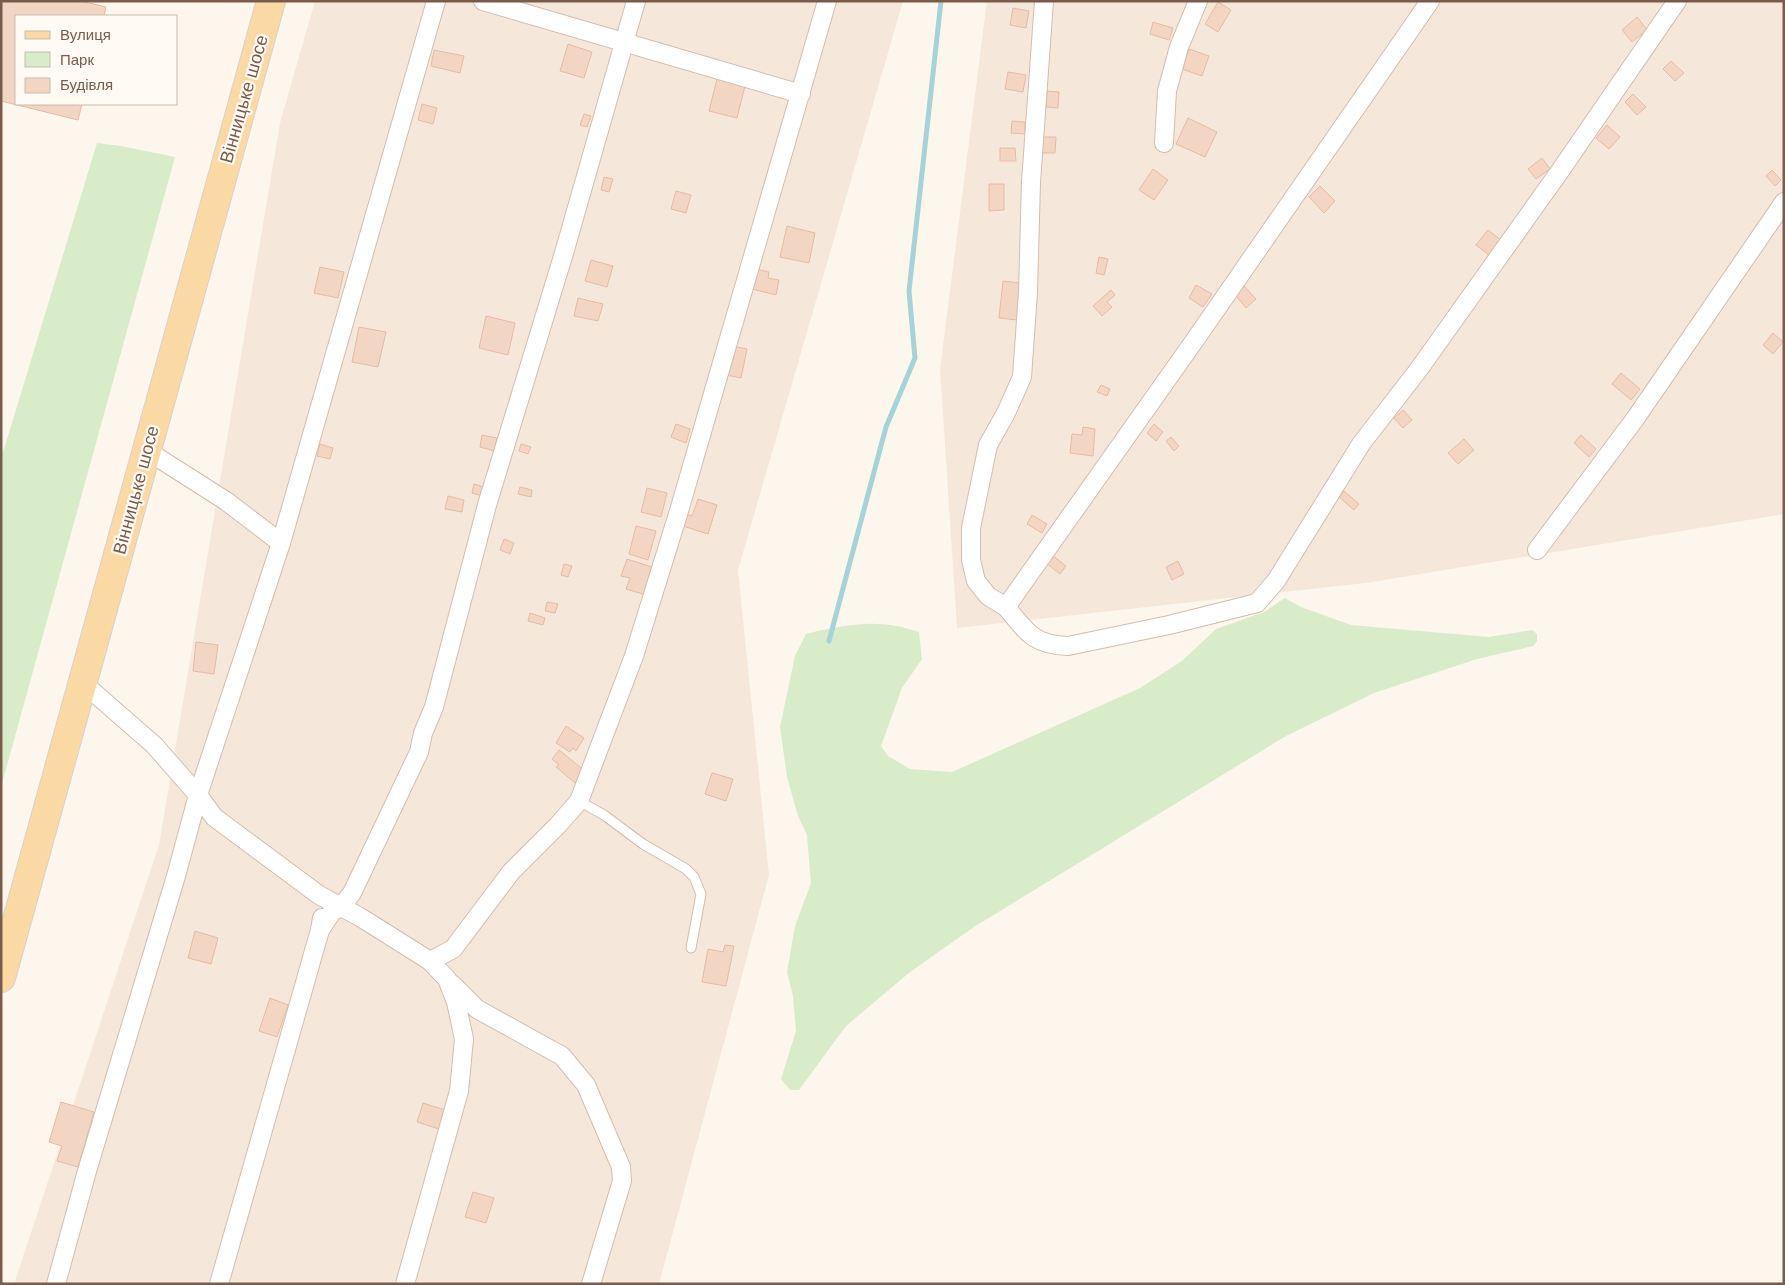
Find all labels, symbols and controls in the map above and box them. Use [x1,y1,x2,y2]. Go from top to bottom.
legend [15,15,178,105]
text: Вулиця [60,26,111,43]
street label: Вінницьке шосе [216,33,272,165]
text: Парк [60,51,94,68]
text: Будівля [60,76,113,93]
street label: Вінницьке шосе [109,424,163,556]

